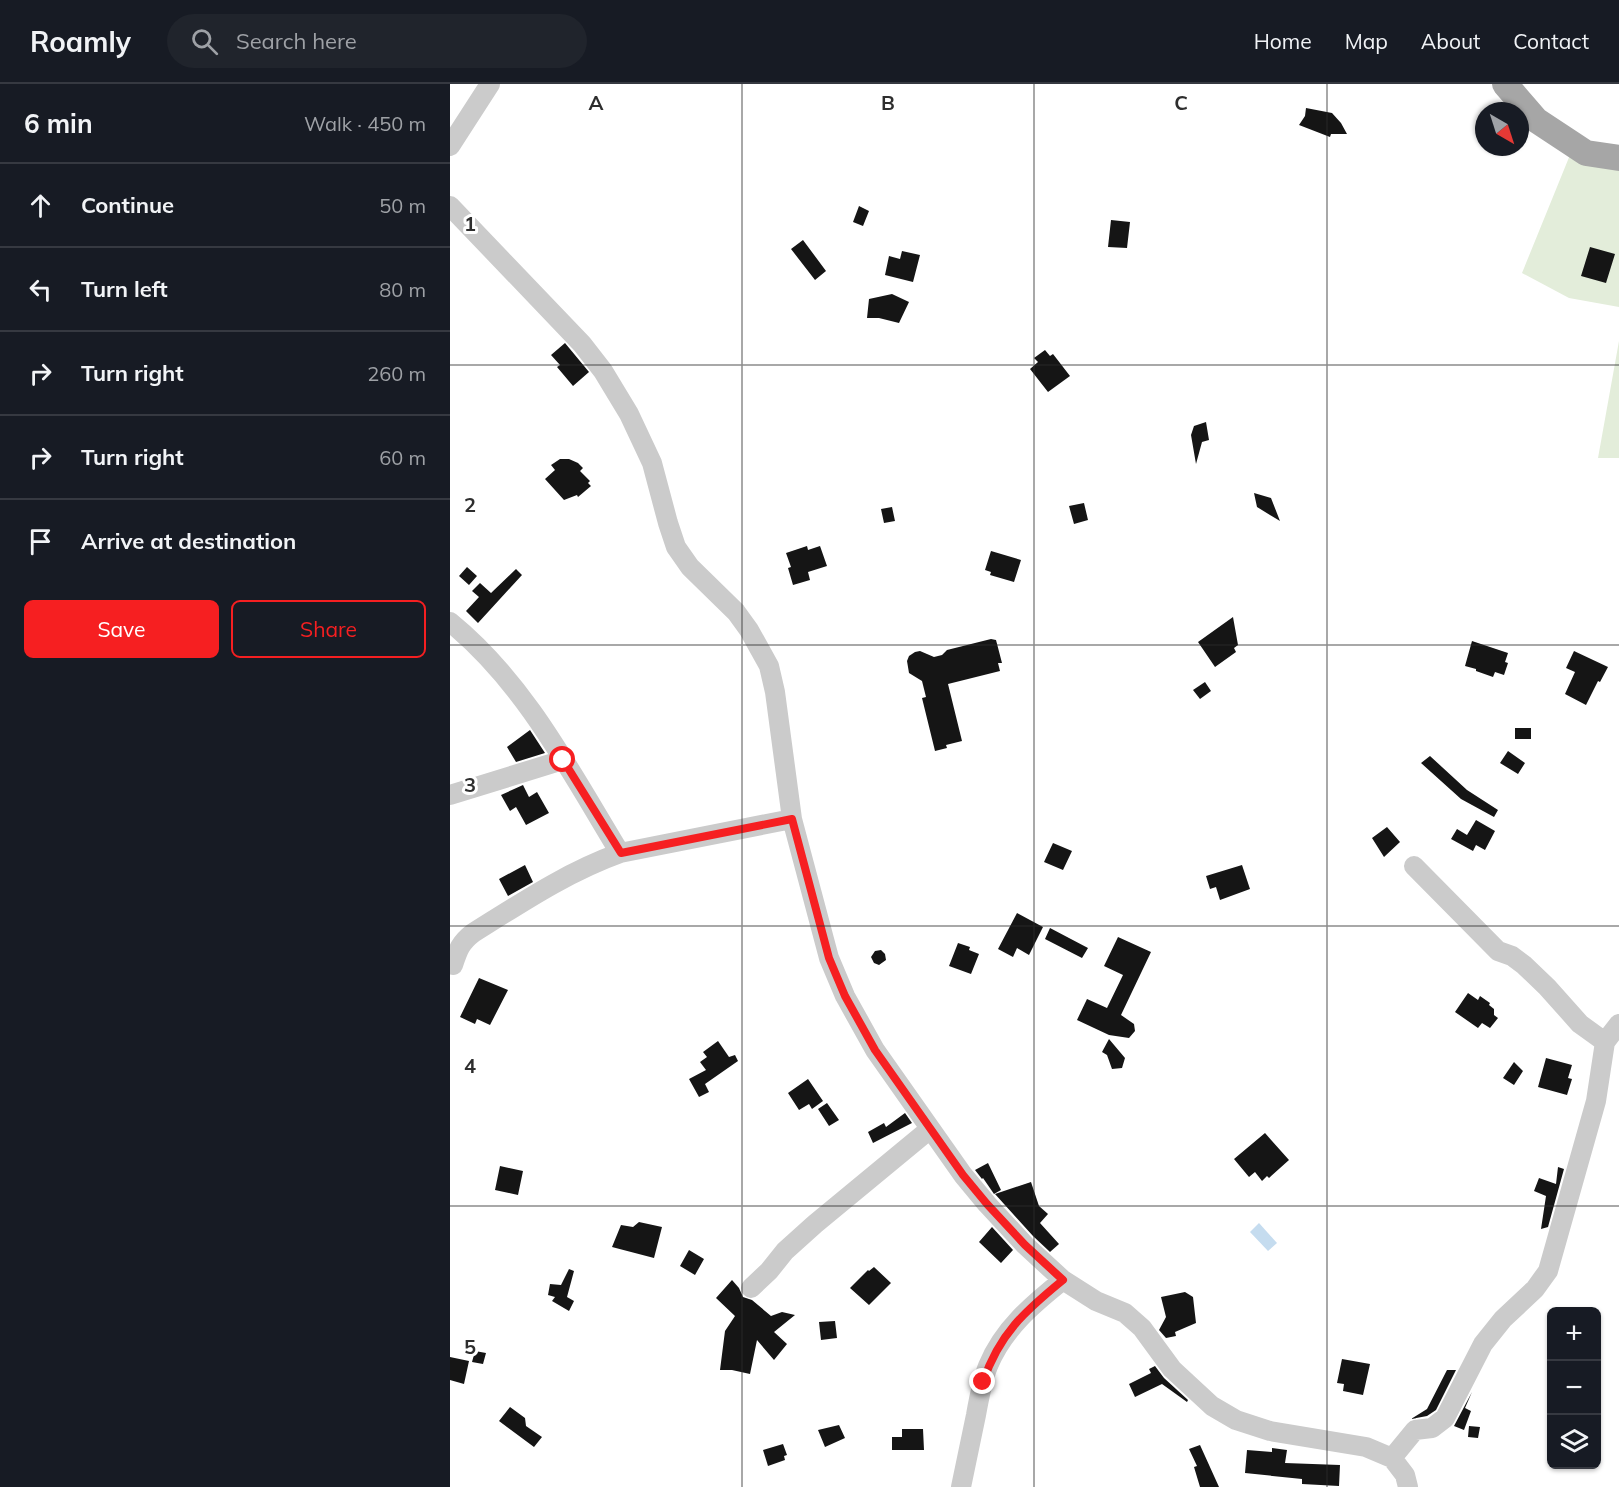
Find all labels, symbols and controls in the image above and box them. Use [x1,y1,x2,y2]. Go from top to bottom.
search box [167,14,587,68]
text: Roamly [30,24,131,59]
icon: search [188,25,221,58]
text: Search here [236,27,357,55]
text: Home [1254,28,1312,54]
text: Map [1345,28,1388,54]
text: About [1421,28,1480,54]
text: Contact [1513,28,1589,54]
text: A [589,90,604,115]
text: B [881,90,895,115]
text: C [1174,90,1188,115]
north arrow [1475,102,1529,156]
text: 6 min [24,107,93,140]
text: Walk · 450 m [304,111,426,136]
icon: ahead [24,189,57,222]
text: Continue [81,191,174,219]
text: 50 m [379,193,426,218]
text: 1 [464,211,476,236]
icon: left [24,273,57,306]
text: Turn left [81,275,168,303]
text: 80 m [379,277,426,302]
icon: right [24,357,57,390]
text: Turn right [81,359,184,387]
text: 260 m [367,361,426,386]
icon: right [24,441,57,474]
text: Turn right [81,443,184,471]
text: 60 m [379,445,426,470]
text: 2 [464,492,476,517]
icon: arrive [24,525,57,558]
text: Arrive at destination [81,527,296,555]
button: Save [24,600,219,658]
button: Share [231,600,426,658]
route start [549,746,575,772]
text: 3 [464,772,476,797]
text: 4 [464,1053,476,1078]
map controls [1547,1307,1601,1469]
button: + [1547,1307,1601,1361]
text: 5 [464,1334,476,1359]
button: − [1547,1361,1601,1415]
route end [969,1368,995,1394]
button: layers [1547,1415,1601,1469]

